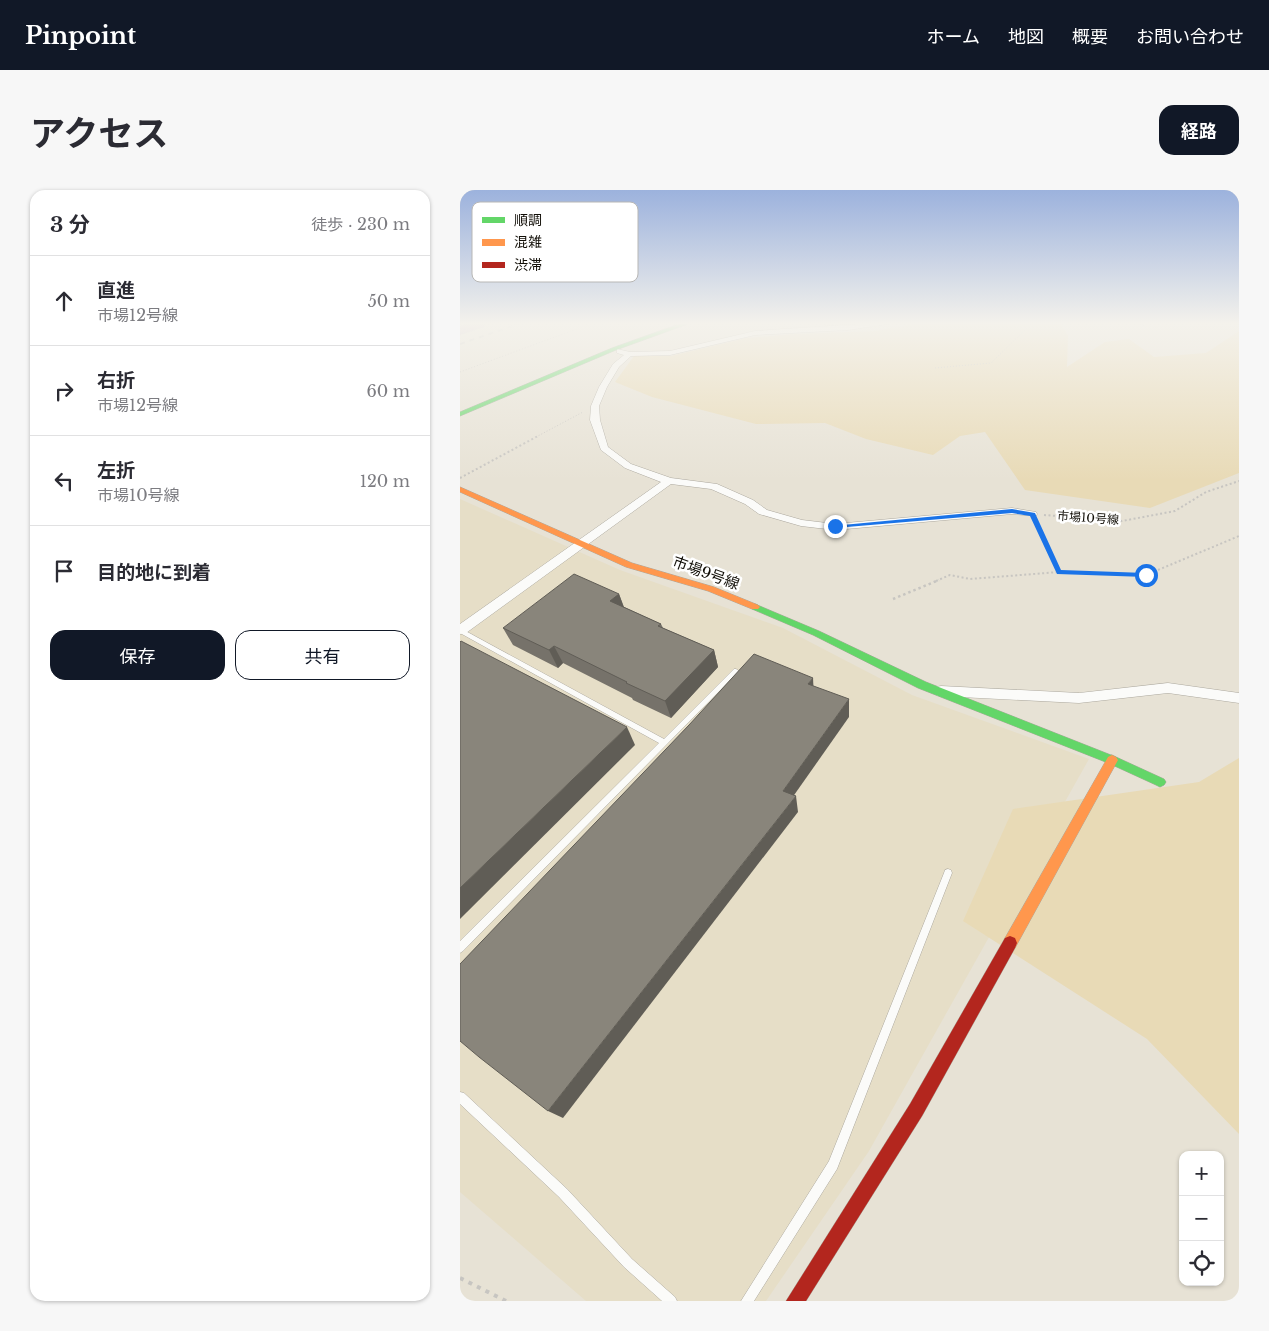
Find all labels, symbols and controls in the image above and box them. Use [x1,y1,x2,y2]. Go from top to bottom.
text: Pinpoint [25,21,136,50]
text: ホーム [927,26,980,48]
text: 地図 [1008,26,1044,48]
text: 概要 [1072,26,1108,48]
text: お問い合わせ [1136,26,1244,48]
button: 経路 [1159,105,1239,155]
text: アクセス [30,112,168,155]
legend [472,202,638,282]
text: 順調 [514,211,542,229]
text: 3 分 [50,212,90,238]
text: 徒歩 · 230 m [311,214,410,234]
text: 混雑 [514,233,542,251]
text: 渋滞 [514,256,542,274]
text: 直進 [97,279,135,302]
icon: ahead [50,287,78,315]
text: 50 m [368,291,410,311]
text: 市場12号線 [97,305,178,325]
text: 右折 [97,369,135,392]
icon: right [50,377,78,405]
text: 60 m [367,381,410,401]
text: 市場12号線 [97,395,178,415]
text: 左折 [97,459,135,482]
icon: left [50,467,78,495]
text: 120 m [360,471,410,491]
text: 市場10号線 [97,485,180,505]
street label: 市場10号線 [1057,508,1119,527]
route end [824,515,847,538]
street label: 市場9号線 [670,552,742,593]
icon: arrive [50,557,78,585]
text: 目的地に到着 [97,561,211,584]
route start [1135,564,1158,587]
button: 保存 [50,630,225,680]
button: 共有 [235,630,410,680]
map controls [1179,1151,1224,1286]
button: + [1179,1151,1224,1196]
button: − [1179,1196,1224,1241]
button: locate [1179,1241,1224,1286]

